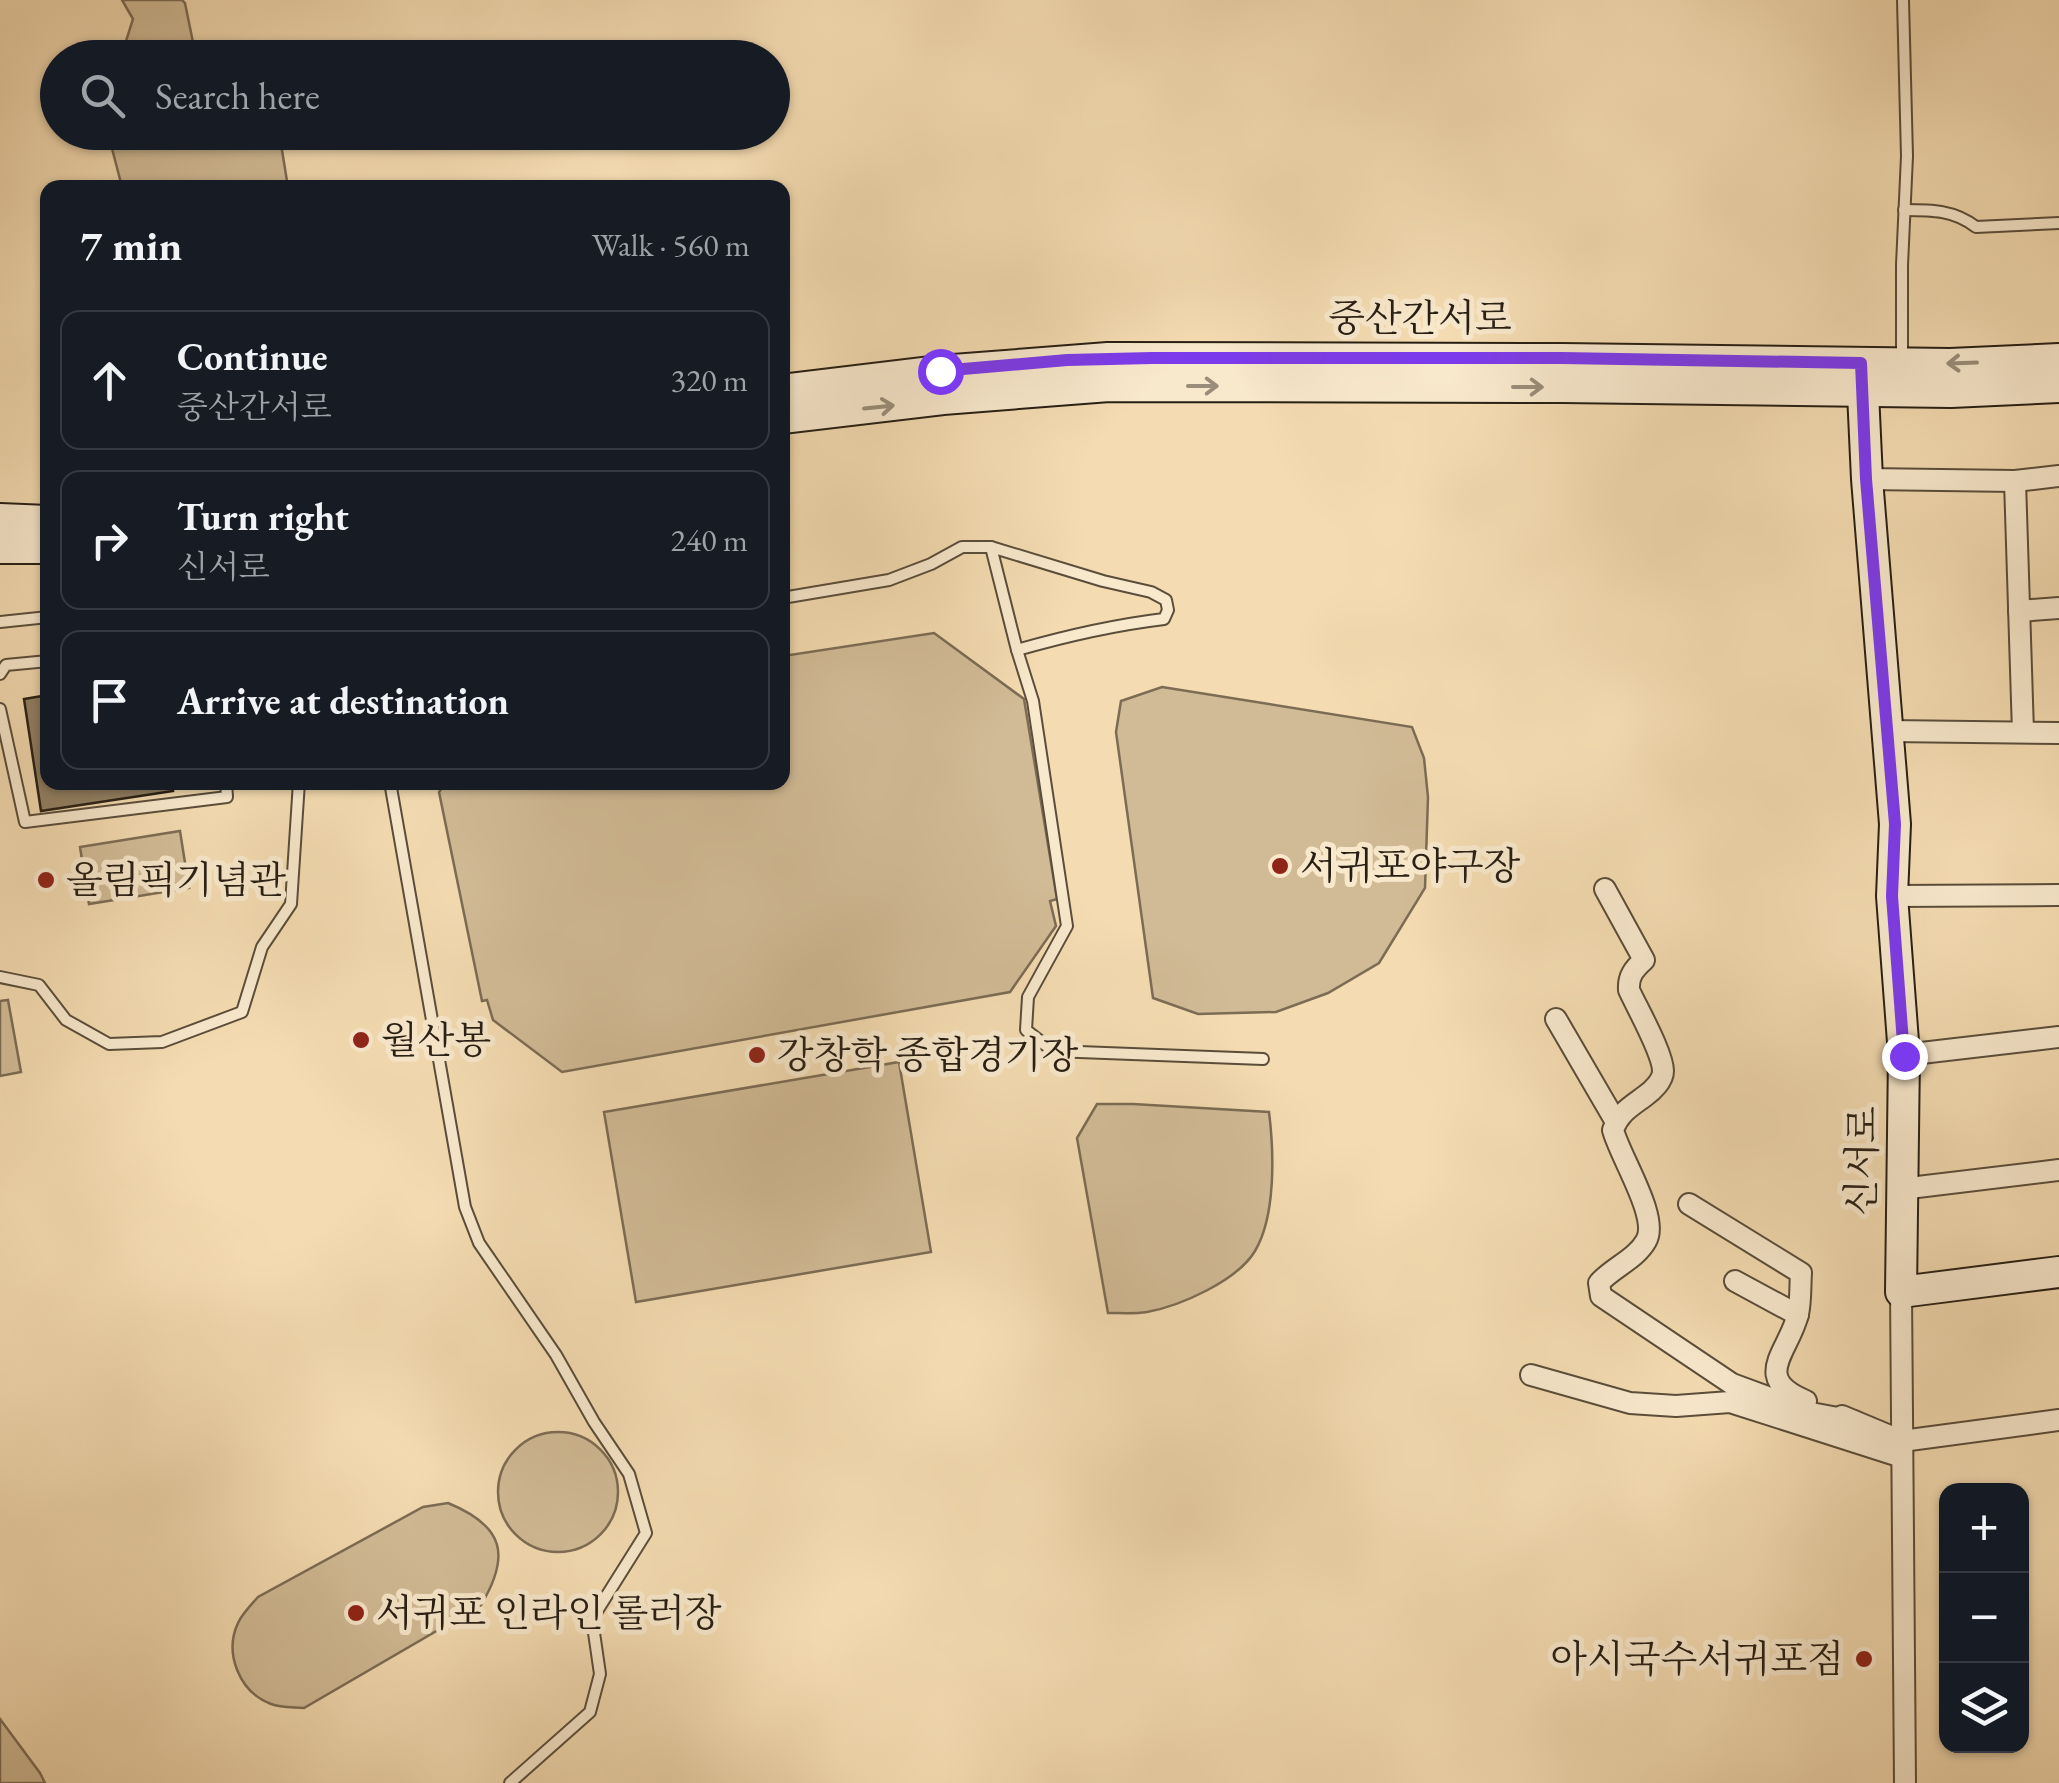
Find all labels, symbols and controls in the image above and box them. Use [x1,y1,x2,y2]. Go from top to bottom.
search box [40,40,790,150]
icon: search [75,68,130,123]
text: Search here [155,71,320,120]
text: 7 min [80,218,182,273]
text: Walk · 560 m [592,224,750,266]
street label: 중산간서로 [1328,293,1512,342]
text: Continue [177,332,328,381]
route start [918,349,964,395]
icon: ahead [82,353,137,408]
one-way arrow [1946,354,1978,372]
text: 320 m [671,359,748,401]
one-way arrow [1187,376,1219,395]
one-way arrow [1512,378,1544,396]
text: 중산간서로 [177,386,332,428]
one-way arrow [863,397,895,416]
text: Turn right [177,492,349,541]
icon: right [82,513,137,568]
text: 240 m [671,519,748,561]
text: 신서로 [177,546,270,588]
icon: arrive [82,673,137,728]
text: Arrive at destination [177,676,509,725]
place label: 서귀포야구장 [1300,841,1521,890]
place label: 올림픽기념관 [66,855,287,904]
marker: 서귀포야구장 [1269,855,1291,877]
marker: 올림픽기념관 [35,869,57,891]
place label: 월산봉 [381,1015,491,1064]
marker: 월산봉 [350,1029,372,1051]
place label: 강창학 종합경기장 [777,1030,1079,1079]
route end [1882,1034,1928,1080]
marker: 강창학 종합경기장 [746,1044,768,1066]
street label: 신서로 [1836,1106,1887,1216]
map controls [1939,1483,2029,1753]
button: + [1939,1483,2029,1573]
button: − [1939,1573,2029,1663]
place label: 서귀포 인라인 롤러장 [376,1588,722,1637]
marker: 서귀포 인라인 롤러장 [345,1602,367,1624]
place label: 아시국수서귀포점 [1550,1634,1844,1683]
marker: 아시국수서귀포점 [1853,1648,1875,1670]
button: layers [1939,1663,2029,1753]

